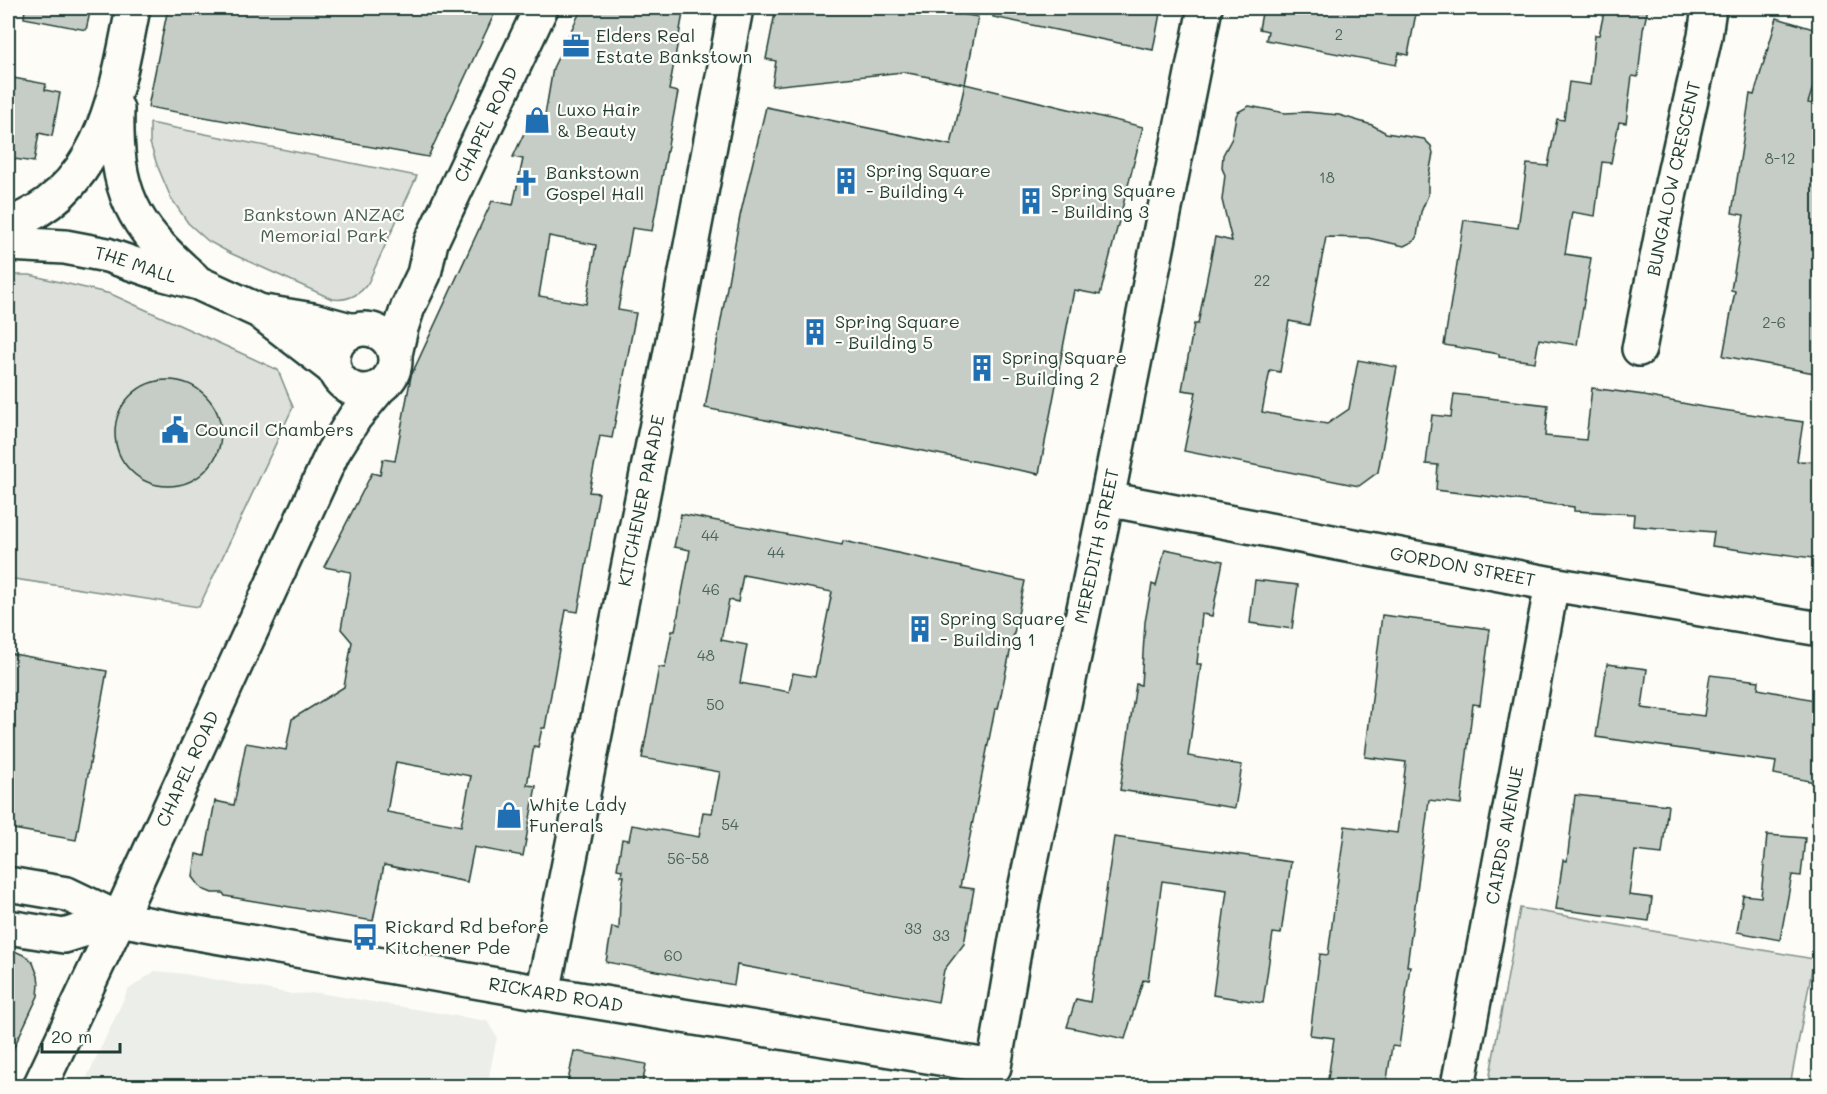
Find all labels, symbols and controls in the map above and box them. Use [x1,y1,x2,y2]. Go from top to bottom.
place label: Elders Real Estate Bankstown [596,23,752,68]
house number: 2 [1335,24,1343,44]
office icon: Elders Real Estate Bankstown [561,31,591,61]
street label: CHAPEL ROAD [448,62,523,186]
street label: BUNGALOW CRESCENT [1641,78,1706,278]
place label: Luxo Hair & Beauty [557,97,641,142]
shop icon: Luxo Hair & Beauty [522,105,552,135]
house number: 8-12 [1765,148,1795,168]
place label: Spring Square - Building 4 [866,158,991,203]
place label: Bankstown Gospel Hall [546,160,644,205]
building icon: Spring Square - Building 4 [831,166,861,196]
house number: 18 [1319,167,1335,187]
church icon: Bankstown Gospel Hall [511,168,541,198]
place label: Spring Square - Building 3 [1051,178,1176,223]
building icon: Spring Square - Building 3 [1016,186,1046,216]
park label: Bankstown ANZAC Memorial Park [243,202,405,247]
street label: THE MALL [93,240,180,288]
house number: 22 [1254,270,1270,290]
place label: Spring Square - Building 5 [835,309,960,354]
house number: 2-6 [1762,312,1786,332]
building icon: Spring Square - Building 5 [800,317,830,347]
place label: Spring Square - Building 2 [1002,345,1127,390]
building icon: Spring Square - Building 2 [967,353,997,383]
street label: KITCHENER PARADE [612,413,670,589]
public building icon: Council Chambers [160,415,190,445]
place label: Council Chambers [195,417,354,441]
street label: MEREDITH STREET [1068,466,1124,626]
house number: 44 [701,525,719,545]
street label: GORDON STREET [1388,540,1537,592]
house number: 44 [767,542,785,562]
house number: 46 [702,579,720,599]
place label: Spring Square - Building 1 [940,606,1065,651]
building icon: Spring Square - Building 1 [905,614,935,644]
house number: 48 [697,645,715,665]
house number: 50 [706,694,724,714]
street label: CHAPEL ROAD [150,707,224,831]
street label: CAIRDS AVENUE [1479,764,1529,906]
place label: White Lady Funerals [529,792,627,837]
shop icon: White Lady Funerals [494,800,524,830]
house number: 54 [721,814,739,834]
house number: 56-58 [667,848,709,868]
place label: Rickard Rd before Kitchener Pde [385,914,549,959]
house number: 33 [904,918,922,938]
bus stop icon: Rickard Rd before Kitchener Pde [350,922,380,952]
house number: 33 [932,925,950,945]
house number: 60 [664,945,682,965]
street label: RICKARD ROAD [487,971,625,1017]
scale bar [42,1016,120,1054]
text: 20 m [51,1024,92,1048]

